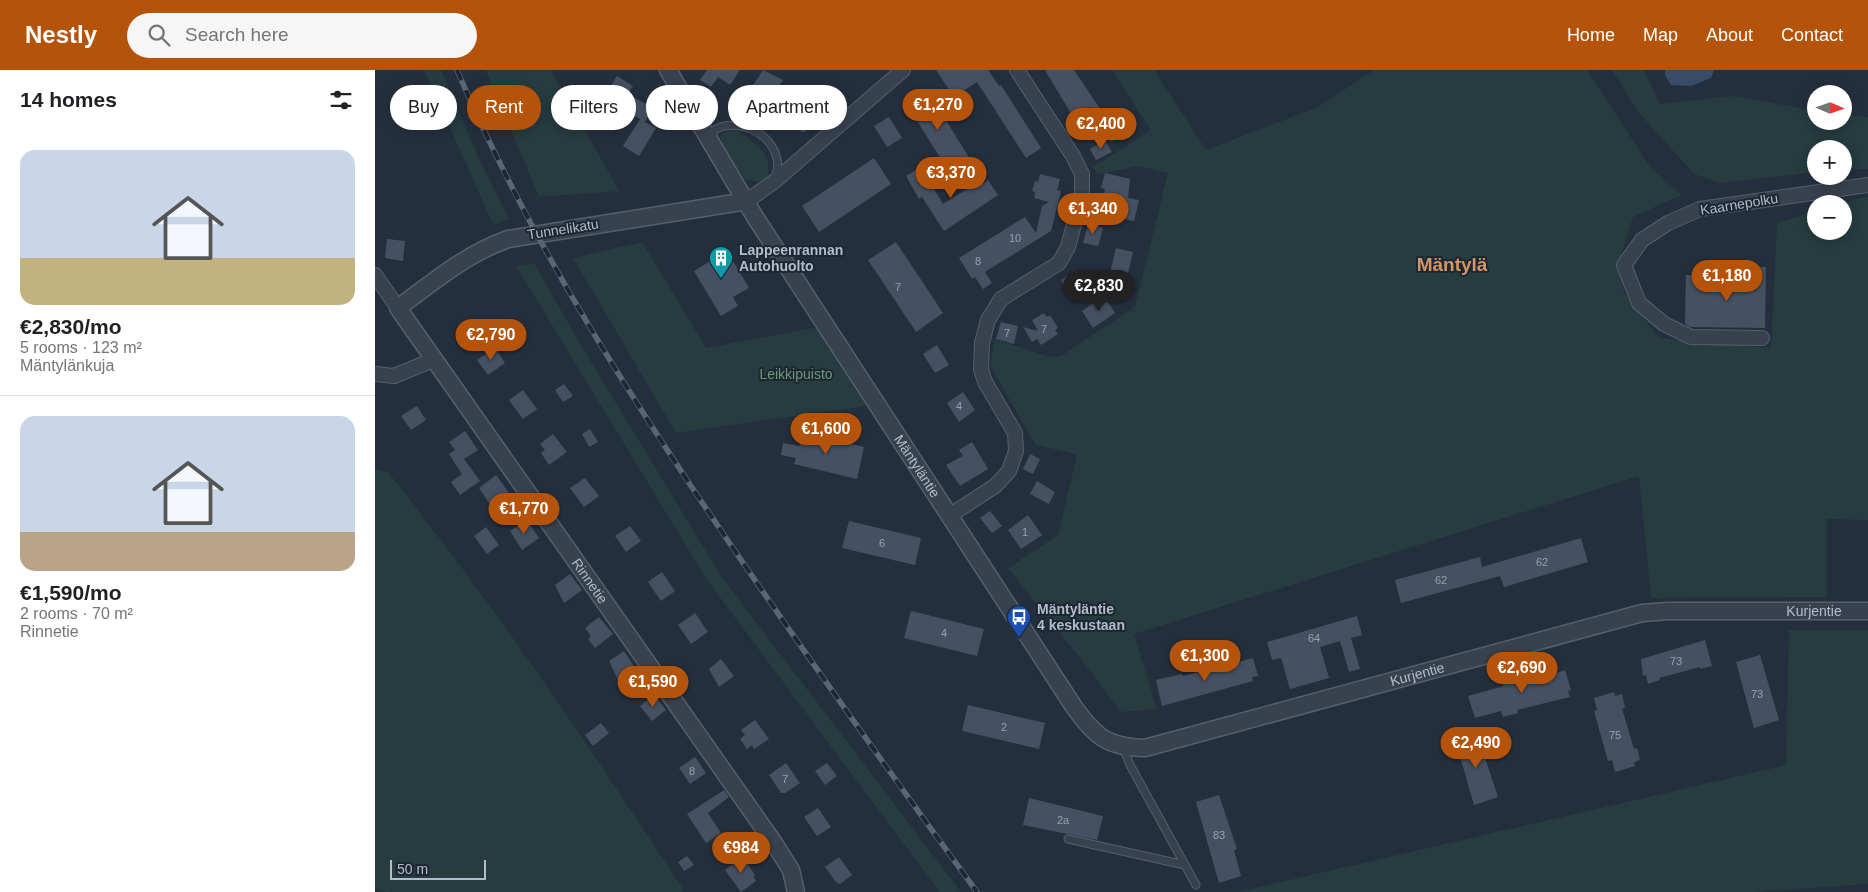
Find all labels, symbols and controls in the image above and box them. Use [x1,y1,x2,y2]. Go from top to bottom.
search box [127,13,477,58]
text: Nestly [25,21,97,48]
icon: search [145,21,173,49]
text: Search here [185,24,289,45]
text: Home [1567,25,1615,45]
text: Map [1643,25,1678,45]
text: About [1706,25,1753,45]
text: Contact [1781,25,1843,45]
chip: Buy [390,85,457,130]
chip: Rent [467,85,541,130]
chip: Filters [551,85,636,130]
chip: New [646,85,718,130]
chip: Apartment [728,85,847,130]
north arrow [1807,85,1853,130]
map controls [1807,85,1852,240]
icon: filters [327,86,355,114]
text: 14 homes [20,88,117,111]
pin: €1,270 [897,88,979,131]
text: €1,270 [914,96,962,113]
pin: €2,400 [1060,108,1142,150]
text: €2,400 [1077,115,1125,132]
button: + [1807,140,1852,185]
pin: €3,370 [910,156,992,199]
text: €3,370 [927,164,975,181]
icon: home [143,183,233,273]
street label: Kaarnepolku [1699,190,1779,218]
pin: €1,340 [1052,192,1134,235]
button: − [1807,195,1852,240]
text: €1,340 [1069,200,1117,217]
street label: Tunnelikatu [526,215,600,243]
house number: 10 [1009,232,1021,244]
place label: Lappeenrannan Autohuolto [739,242,843,274]
building icon: Lappeenrannan Autohuolto [708,245,734,279]
district label: Mäntylä [1417,254,1488,275]
house number: 8 [975,255,981,267]
pin: €1,180 [1686,260,1768,302]
text: €1,180 [1703,267,1751,284]
pin: €2,830 [1058,270,1140,312]
text: €2,830 [1075,277,1123,294]
house number: 7 [895,281,901,293]
text: €2,830/mo [20,315,122,338]
pin: €2,790 [450,318,532,361]
house number: 7 [1041,323,1047,335]
text: €2,790 [467,326,515,343]
house number: 7 [1004,327,1010,339]
text: 5 rooms · 123 m² [20,339,142,356]
text: Mäntylänkuja [20,357,114,374]
park label: Leikkipuisto [759,366,833,382]
house number: 4 [956,400,962,412]
pin: €1,600 [785,412,867,455]
text: €1,600 [802,420,850,437]
street label: Mäntyläntie [891,432,944,501]
icon: home [143,448,233,538]
pin: €1,770 [483,492,565,535]
text: €1,770 [500,500,548,517]
house number: 1 [1022,526,1028,538]
house number: 6 [879,537,885,549]
street label: Rinnetie [568,555,611,607]
house number: 62 [1536,556,1548,568]
house number: 62 [1435,574,1447,586]
text: €1,590/mo [20,581,122,604]
place label: Mäntyläntie 4 keskustaan [1037,601,1125,633]
street label: Kurjentie [1786,603,1842,619]
bus stop icon: Mäntyläntie 4 keskustaan [1006,604,1032,638]
text: 2 rooms · 70 m² [20,605,133,622]
text: Rinnetie [20,623,79,640]
house number: 4 [941,627,947,639]
house number: 64 [1308,632,1320,644]
pin: €1,300 [1164,640,1246,682]
text: €1,300 [1181,647,1229,664]
pin: €2,690 [1481,652,1563,694]
house number: 73 [1670,655,1682,667]
street label: Kurjentie [1388,659,1446,689]
text: €2,690 [1498,659,1546,676]
pin: €1,590 [612,666,694,708]
text: €1,590 [629,673,677,690]
house number: 73 [1751,688,1763,700]
house number: 2 [1001,721,1007,733]
pin: €2,490 [1435,726,1517,769]
house number: 75 [1609,729,1621,741]
text: €2,490 [1452,734,1500,751]
house number: 8 [689,765,695,777]
house number: 7 [782,773,788,785]
house number: 2a [1057,814,1070,826]
house number: 83 [1213,829,1225,841]
pin: €984 [711,832,771,874]
text: €984 [723,839,759,856]
scale bar [390,857,486,880]
text: 50 m [397,861,428,877]

